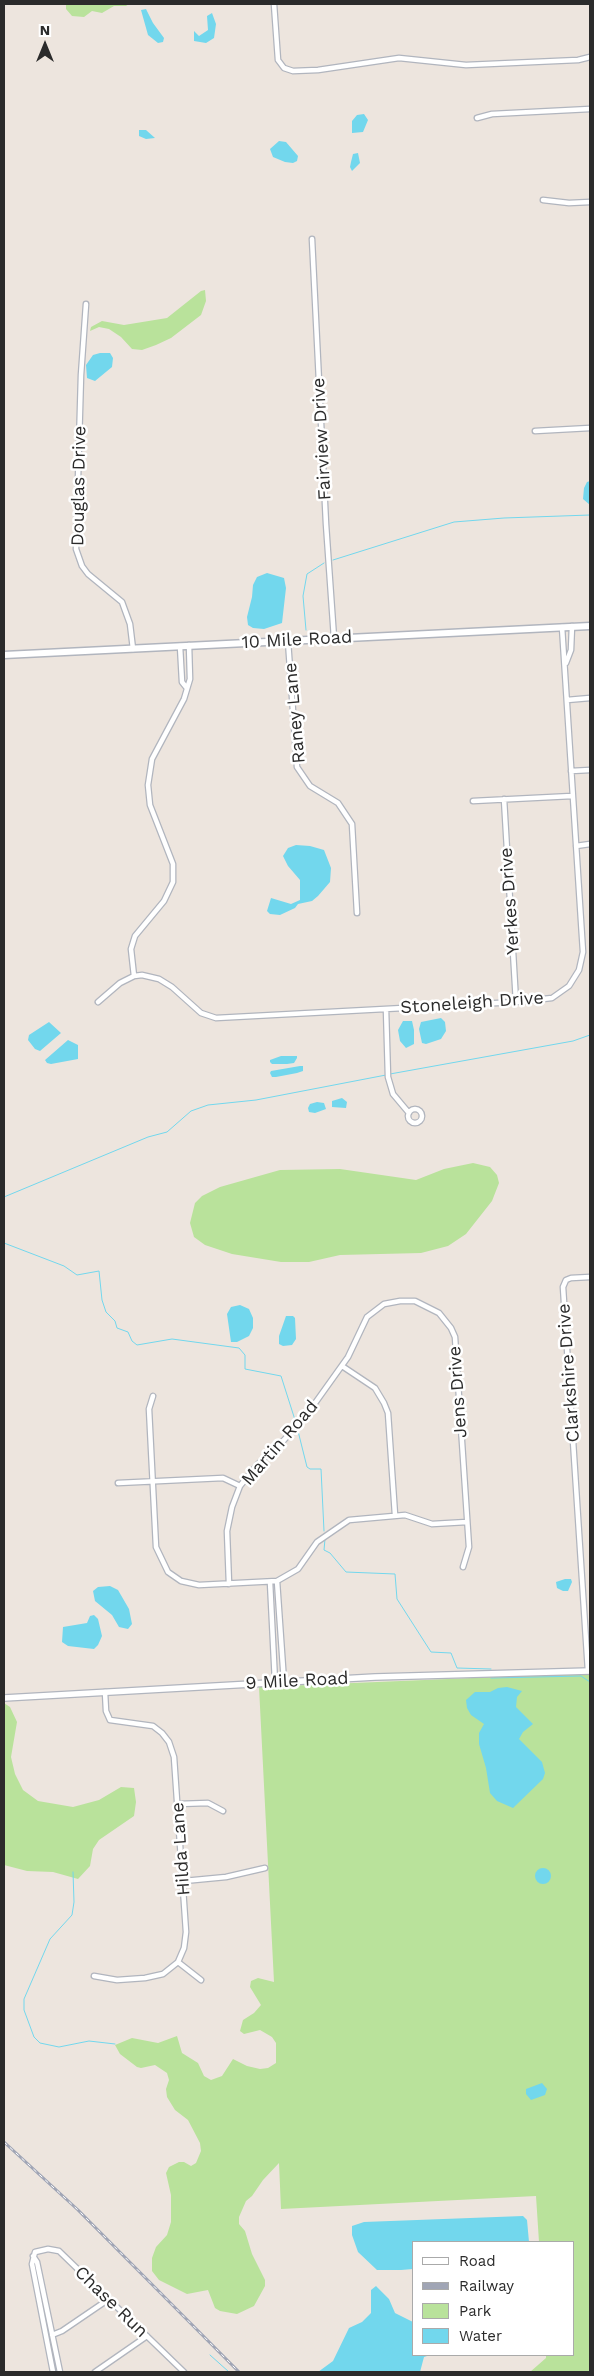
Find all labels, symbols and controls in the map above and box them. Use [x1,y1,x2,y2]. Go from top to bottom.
north arrow [20,20,70,70]
text: N [40,22,50,38]
street label: Fairview Drive [308,377,336,501]
street label: Douglas Drive [67,426,91,546]
street label: 10 Mile Road [241,626,353,654]
street label: Raney Lane [280,662,310,764]
street label: Yerkes Drive [495,847,525,955]
street label: Stoneleigh Drive [400,987,544,1019]
street label: Clarkshire Drive [553,1303,585,1443]
street label: Jens Drive [444,1345,472,1439]
street label: Martin Road [237,1396,323,1490]
street label: 9 Mile Road [245,1668,349,1694]
street label: Hilda Lane [167,1802,195,1896]
legend [412,2241,574,2356]
text: Road [459,2252,496,2270]
street label: Chase Run [70,2262,152,2342]
text: Railway [459,2277,514,2295]
text: Park [459,2302,491,2320]
text: Water [459,2327,502,2345]

